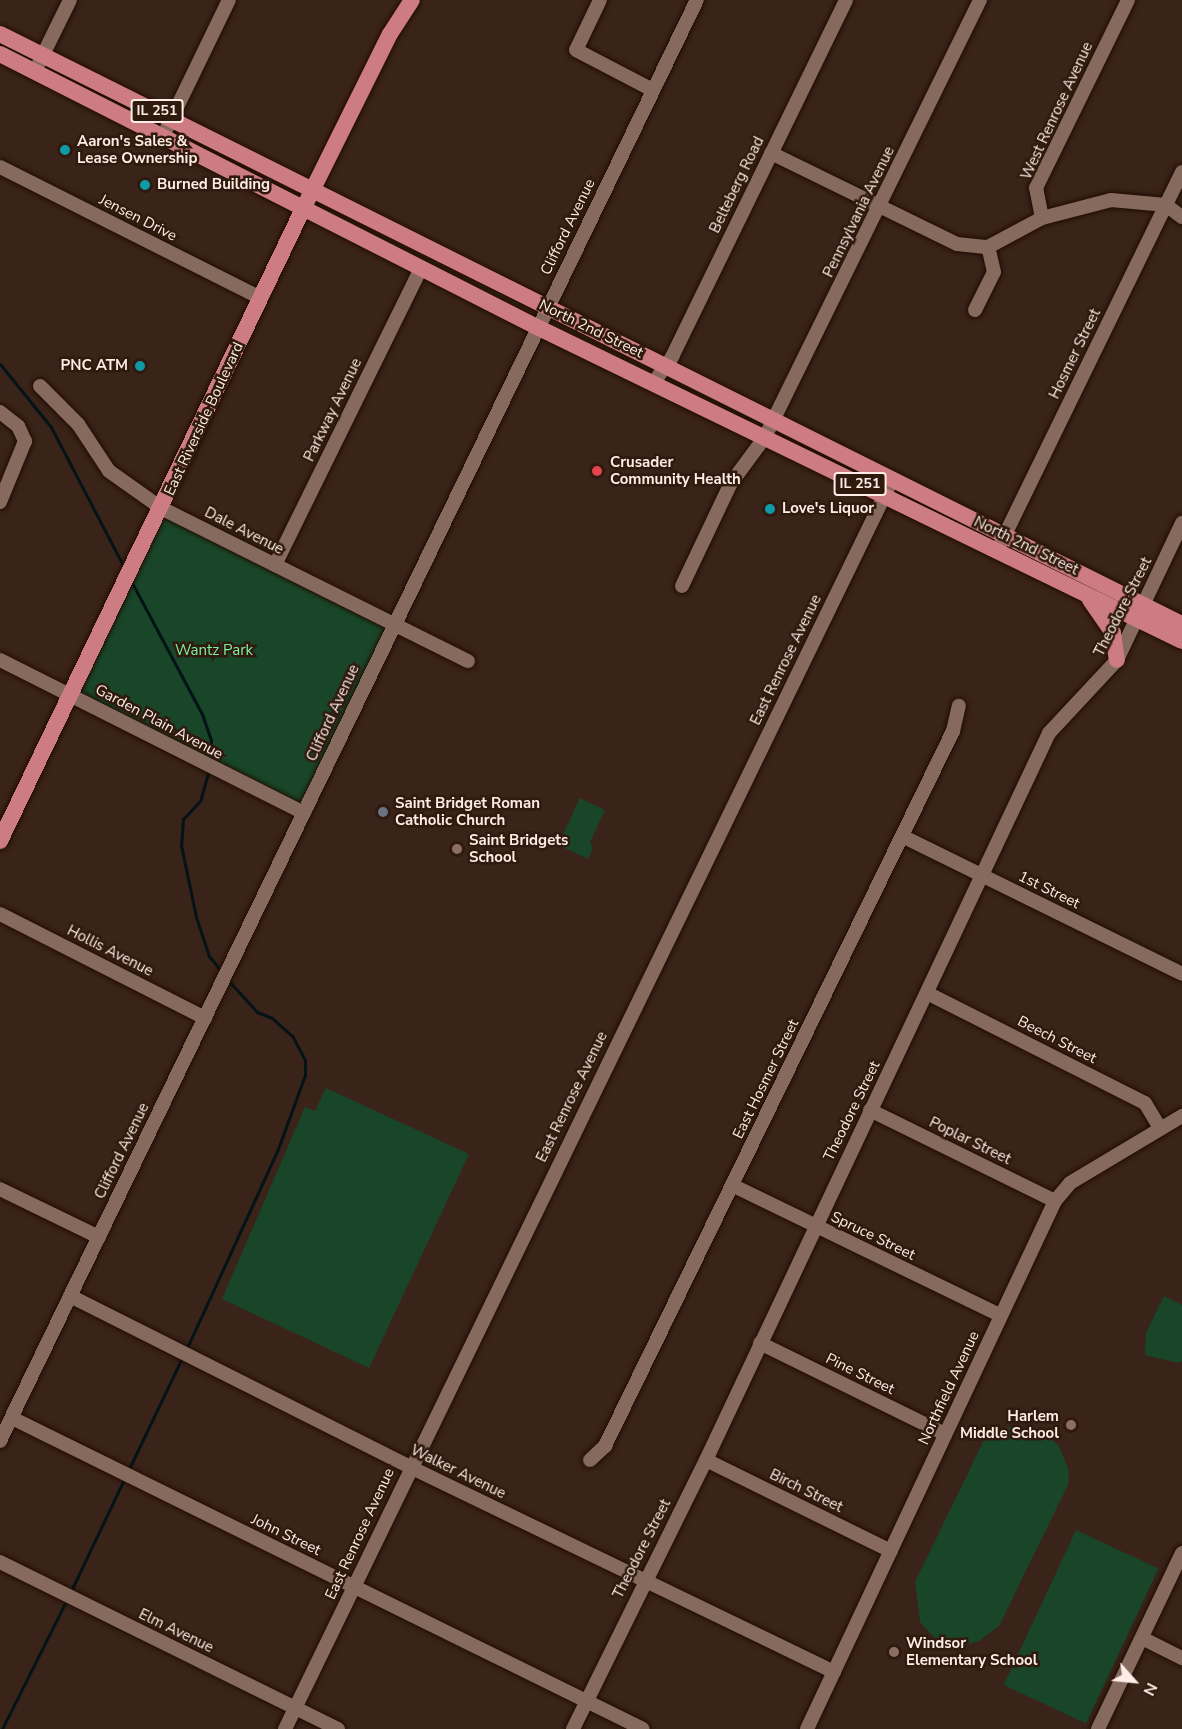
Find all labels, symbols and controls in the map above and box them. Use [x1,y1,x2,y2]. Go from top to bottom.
street label: West Renrose Avenue [1017,39,1097,183]
road number: IL 251 [130,100,184,122]
place label: Aaron's Sales & Lease Ownership [77,132,197,167]
street label: Belteberg Road [706,134,768,236]
marker: Aaron's Sales & Lease Ownership [58,143,72,157]
street label: Pennsylvania Avenue [819,144,899,280]
place label: Burned Building [157,176,270,194]
street label: Clifford Avenue [537,176,599,278]
marker: Burned Building [138,178,152,192]
street label: Jensen Drive [96,191,180,245]
street label: North 2nd Street [536,296,646,362]
street label: Hosmer Street [1045,306,1105,402]
street label: East Riverside Boulevard [161,339,247,499]
street label: Parkway Avenue [300,355,366,465]
place label: PNC ATM [60,357,128,375]
marker: PNC ATM [133,359,147,373]
place label: Crusader Community Health [610,453,741,488]
marker: Crusader Community Health [588,462,606,480]
road number: IL 251 [833,473,887,495]
place label: Love's Liquor [782,500,874,518]
marker: Love's Liquor [763,502,777,516]
street label: Dale Avenue [201,503,287,559]
street label: North 2nd Street [971,513,1081,579]
street label: Theodore Street [1090,554,1156,660]
street label: East Renrose Avenue [747,592,825,728]
park label: Wantz Park [175,642,253,660]
street label: Clifford Avenue [303,662,363,764]
street label: Garden Plain Avenue [92,681,226,763]
place label: Saint Bridget Roman Catholic Church [395,794,540,829]
marker: Saint Bridget Roman Catholic Church [376,805,390,819]
place label: Saint Bridgets School [469,831,568,866]
marker: Saint Bridgets School [450,842,464,856]
street label: 1st Street [1015,867,1083,913]
street label: Hollis Avenue [64,922,156,980]
street label: Beech Street [1014,1012,1100,1068]
street label: East Hosmer Street [729,1016,803,1142]
street label: East Renrose Avenue [533,1029,611,1165]
street label: Theodore Street [820,1058,884,1164]
street label: Clifford Avenue [91,1100,153,1202]
street label: Poplar Street [926,1113,1014,1169]
street label: Spruce Street [828,1208,918,1264]
street label: Northfield Avenue [915,1328,983,1448]
street label: Pine Street [823,1350,897,1398]
place label: Harlem Middle School [960,1407,1059,1442]
marker: Harlem Middle School [1064,1418,1078,1432]
street label: Walker Avenue [407,1441,509,1503]
street label: East Renrose Avenue [322,1465,398,1603]
street label: Birch Street [766,1466,846,1516]
street label: Theodore Street [609,1496,675,1602]
street label: John Street [248,1510,324,1560]
street label: Elm Avenue [136,1605,216,1657]
place label: Windsor Elementary School [906,1634,1037,1669]
marker: Windsor Elementary School [887,1645,901,1659]
north arrow [1104,1651,1164,1711]
text: N [1138,1679,1163,1699]

